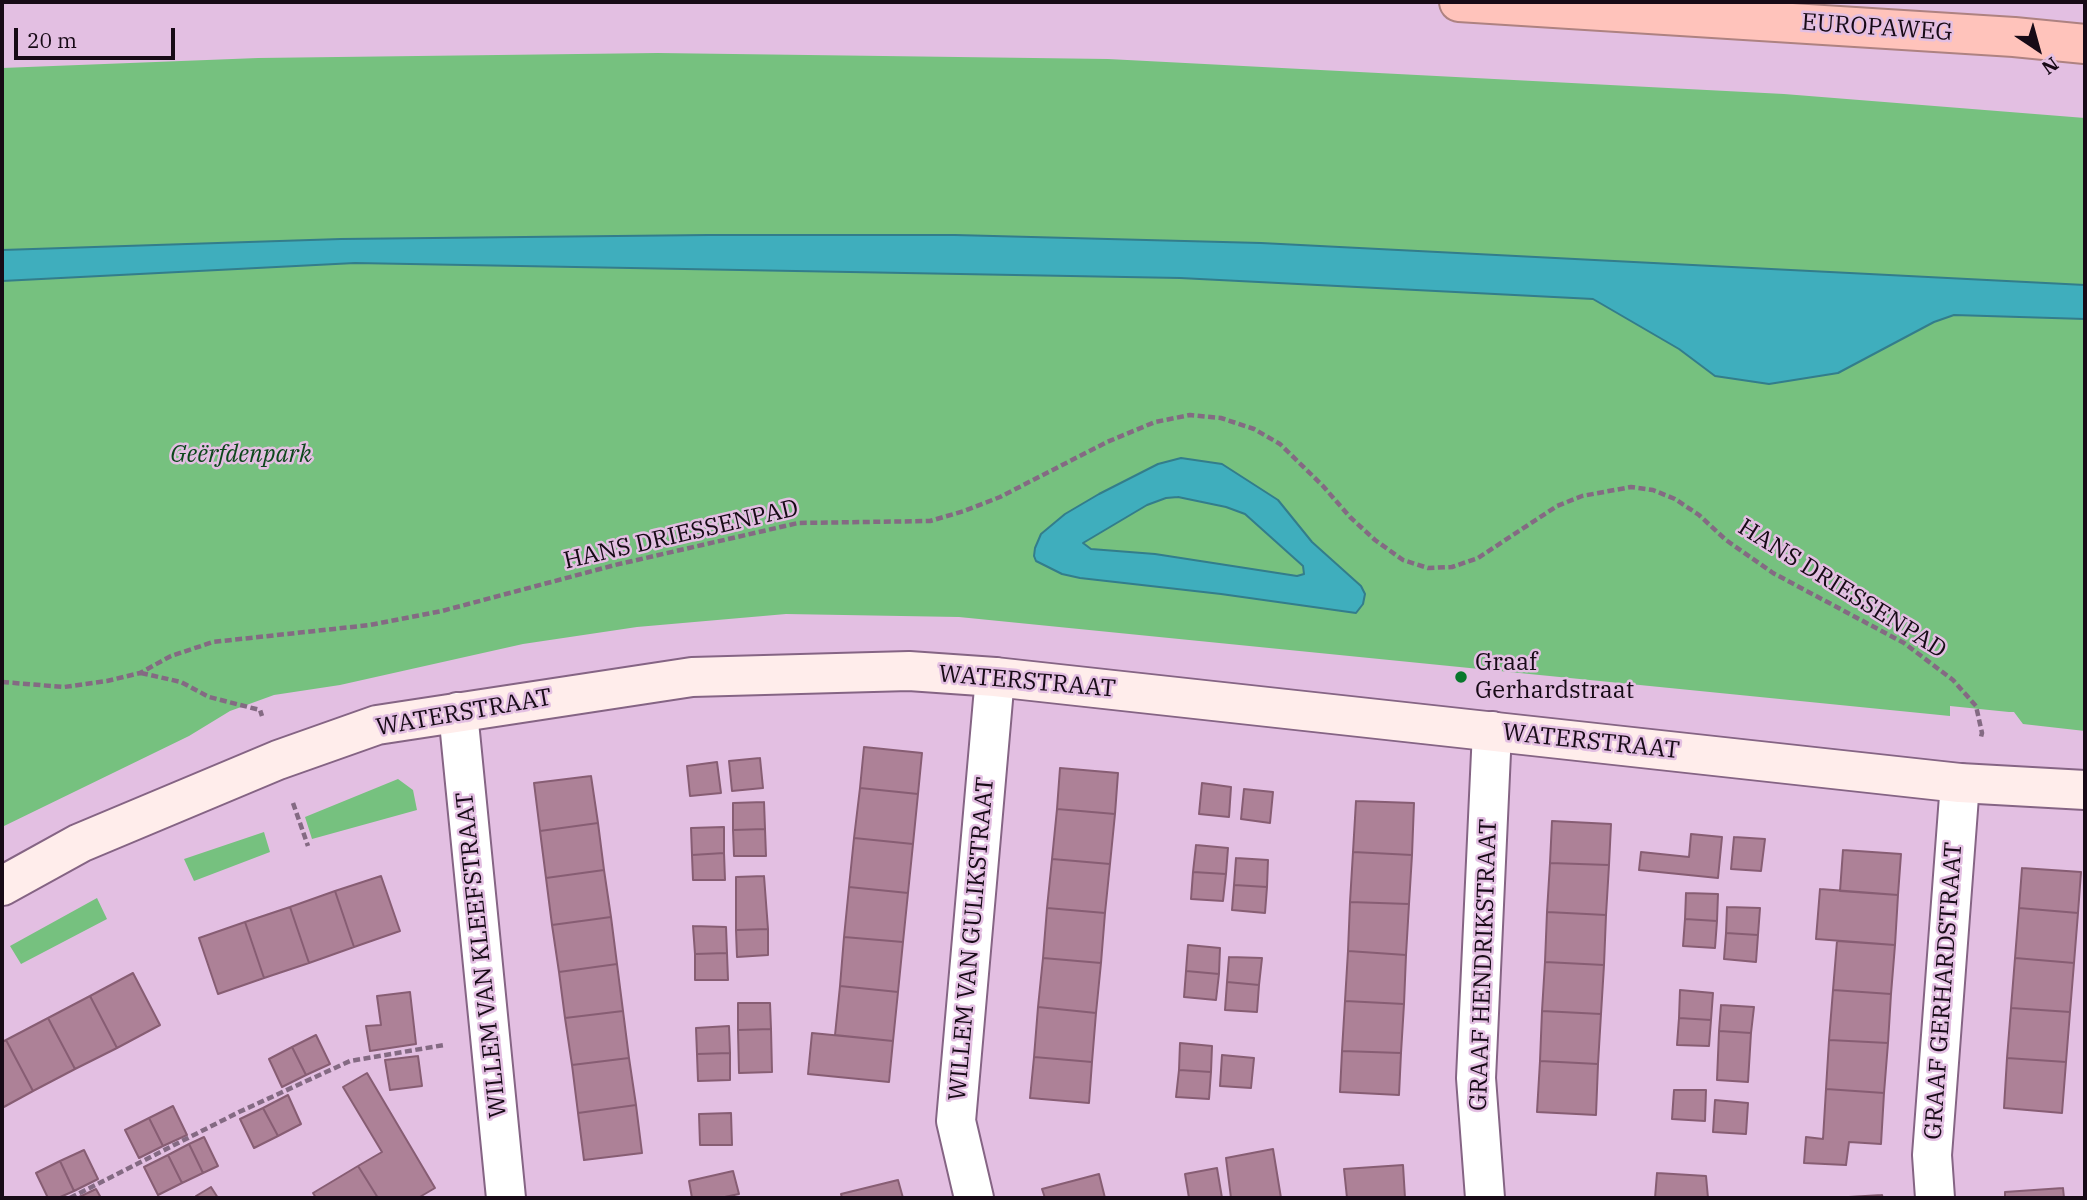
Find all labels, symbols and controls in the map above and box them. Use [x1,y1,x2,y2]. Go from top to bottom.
street label: EUROPAWEG [1800,8,1954,48]
scale bar [18,14,178,58]
north arrow [2003,14,2073,84]
text: 20 m [27,26,77,54]
text: N [2037,52,2063,80]
park label: Geërfdenpark [170,441,312,469]
street label: HANS DRIESSENPAD [561,494,801,576]
street label: HANS DRIESSENPAD [1733,513,1951,665]
place label: Graaf Gerhardstraat [1475,649,1634,705]
street label: WATERSTRAAT [937,660,1117,704]
marker: Graaf Gerhardstraat [1453,669,1469,685]
street label: WATERSTRAAT [374,683,554,743]
street label: WATERSTRAAT [1501,718,1681,766]
street label: WILLEM VAN GULIKSTRAAT [943,776,1001,1102]
street label: WILLEM VAN KLEEFSTRAAT [451,790,513,1120]
street label: GRAAF HENDRIKSTRAAT [1465,818,1503,1112]
street label: GRAAF GERHARDSTRAAT [1919,841,1969,1141]

